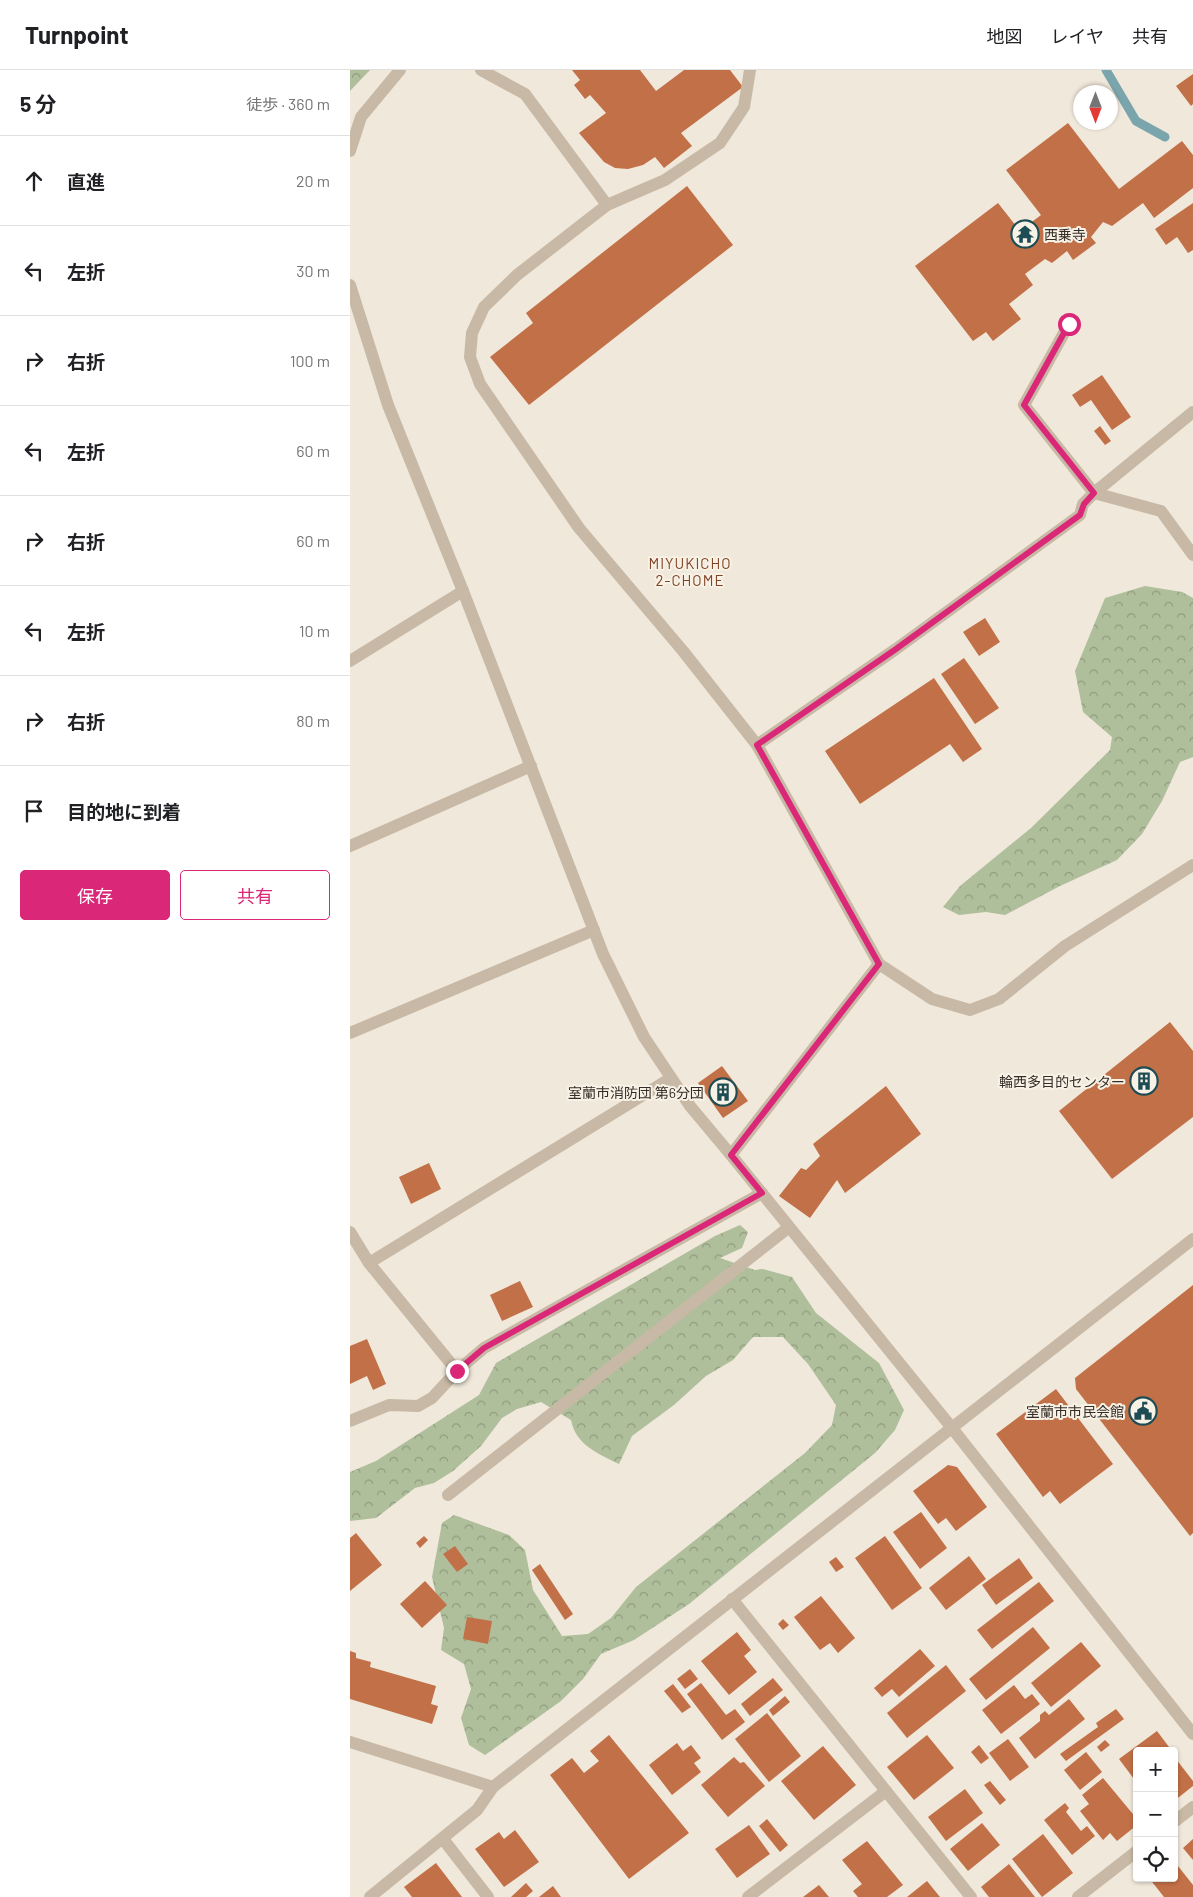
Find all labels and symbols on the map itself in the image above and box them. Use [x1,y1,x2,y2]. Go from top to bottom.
north arrow [1073,85,1118,130]
temple icon: 西乗寺 [1010,219,1040,249]
place label: 西乗寺 [1044,226,1086,243]
route start [1058,313,1081,336]
district label: MIYUKICHO 2-CHOME [648,554,732,589]
building icon: 輪西多目的センター [1129,1066,1159,1096]
place label: 輪西多目的センター [999,1073,1125,1090]
building icon: 室蘭市消防団 第6分団 [708,1077,738,1107]
place label: 室蘭市消防団 第6分団 [568,1084,704,1101]
route end [446,1360,469,1383]
public building icon: 室蘭市市民会館 [1128,1396,1158,1426]
place label: 室蘭市市民会館 [1026,1403,1124,1420]

